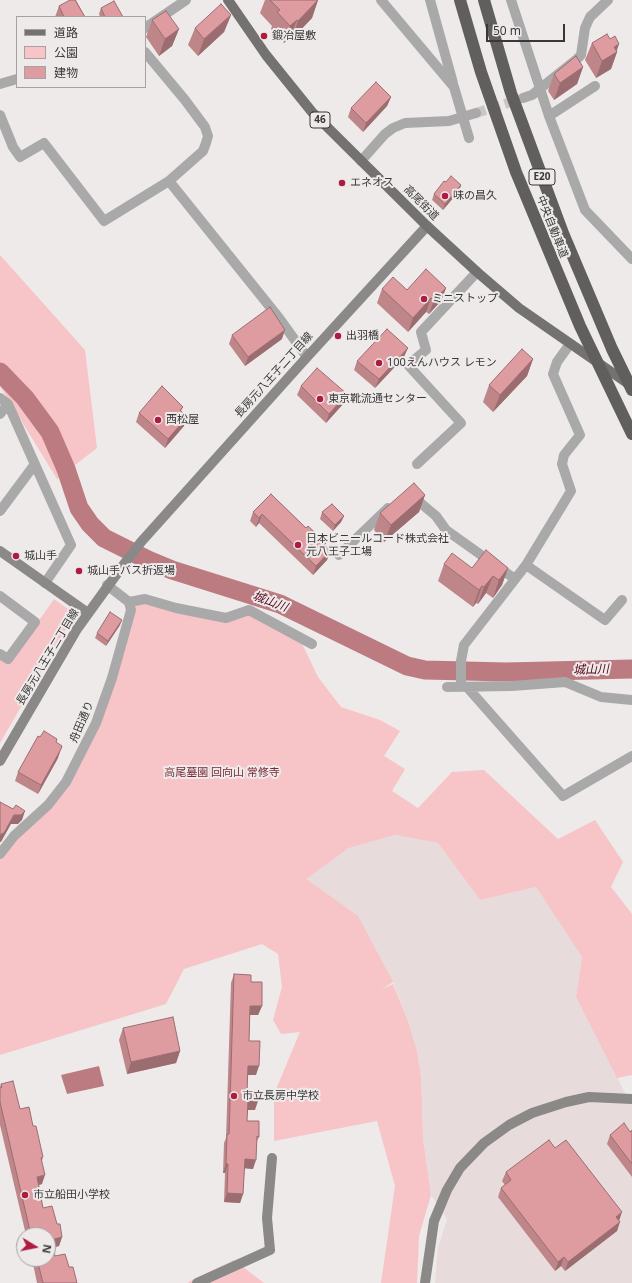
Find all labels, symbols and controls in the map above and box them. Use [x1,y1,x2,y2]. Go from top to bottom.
legend [16,16,146,88]
scale bar [488,16,567,42]
text: 50 m [493,22,521,39]
text: 道路 [54,24,78,41]
place label: 鍛冶屋敷 [272,29,316,43]
marker: 鍛冶屋敷 [259,31,269,41]
text: 公園 [54,44,78,61]
text: 建物 [54,64,78,81]
road number: 46 [310,112,330,128]
road number: E20 [529,169,555,185]
place label: エネオス [350,176,394,190]
marker: エネオス [337,178,347,188]
street label: 高尾街道 [401,183,441,223]
place label: 味の昌久 [453,189,497,203]
marker: 味の昌久 [440,191,450,201]
street label: 中央自動車道 [534,194,570,260]
place label: ミニストップ [432,292,498,306]
marker: ミニストップ [419,294,429,304]
place label: 出羽橋 [346,329,379,343]
street label: 長房元八王子二丁目線 [232,330,316,420]
marker: 出羽橋 [333,331,343,341]
place label: 100えんハウス レモン [387,356,497,370]
marker: 100えんハウス レモン [374,358,384,368]
place label: 東京靴流通センター [328,392,427,406]
marker: 東京靴流通センター [315,394,325,404]
place label: 西松屋 [166,413,199,427]
marker: 西松屋 [153,415,163,425]
place label: 日本ビニールコード株式会社 元八王子工場 [306,532,449,558]
marker: 日本ビニールコード株式会社 元八王子工場 [293,540,303,550]
place label: 城山手 [24,549,57,563]
marker: 城山手 [11,551,21,561]
place label: 城山手バス折返場 [87,564,175,578]
marker: 城山手バス折返場 [74,566,84,576]
water label: 城山川 [251,589,289,615]
street label: 長房元八王子二丁目線 [14,606,82,708]
water label: 城山川 [573,662,609,678]
street label: 舟田通り [67,699,97,745]
park label: 高尾墓園 回向山 常修寺 [164,766,280,780]
place label: 市立長房中学校 [242,1089,319,1103]
marker: 市立長房中学校 [229,1091,239,1101]
place label: 市立船田小学校 [33,1188,110,1202]
marker: 市立船田小学校 [20,1190,30,1200]
north arrow [16,1227,56,1267]
text: N [39,1243,55,1255]

